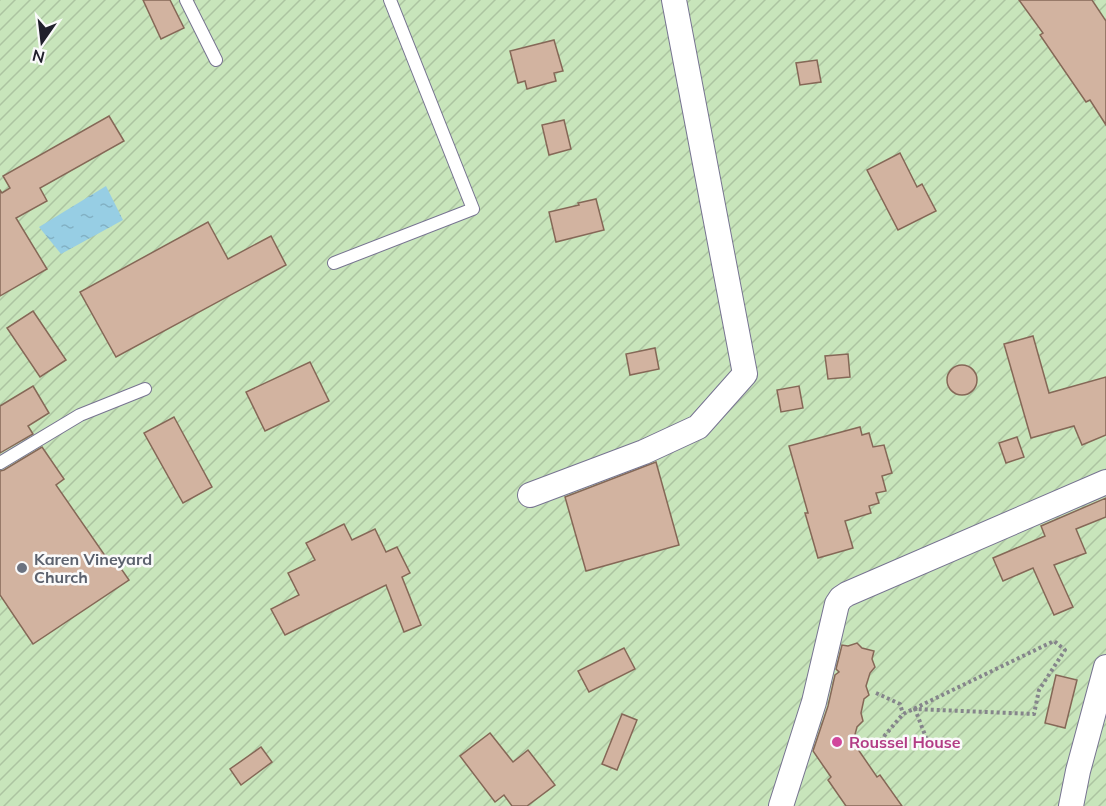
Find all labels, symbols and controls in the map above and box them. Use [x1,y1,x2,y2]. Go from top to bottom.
north arrow [12,12,72,72]
text: N [30,45,47,68]
place label: Karen Vineyard Church [34,549,152,587]
marker: Karen Vineyard Church [15,561,29,575]
place label: Roussel House [849,732,961,752]
marker: Roussel House [830,735,844,749]

